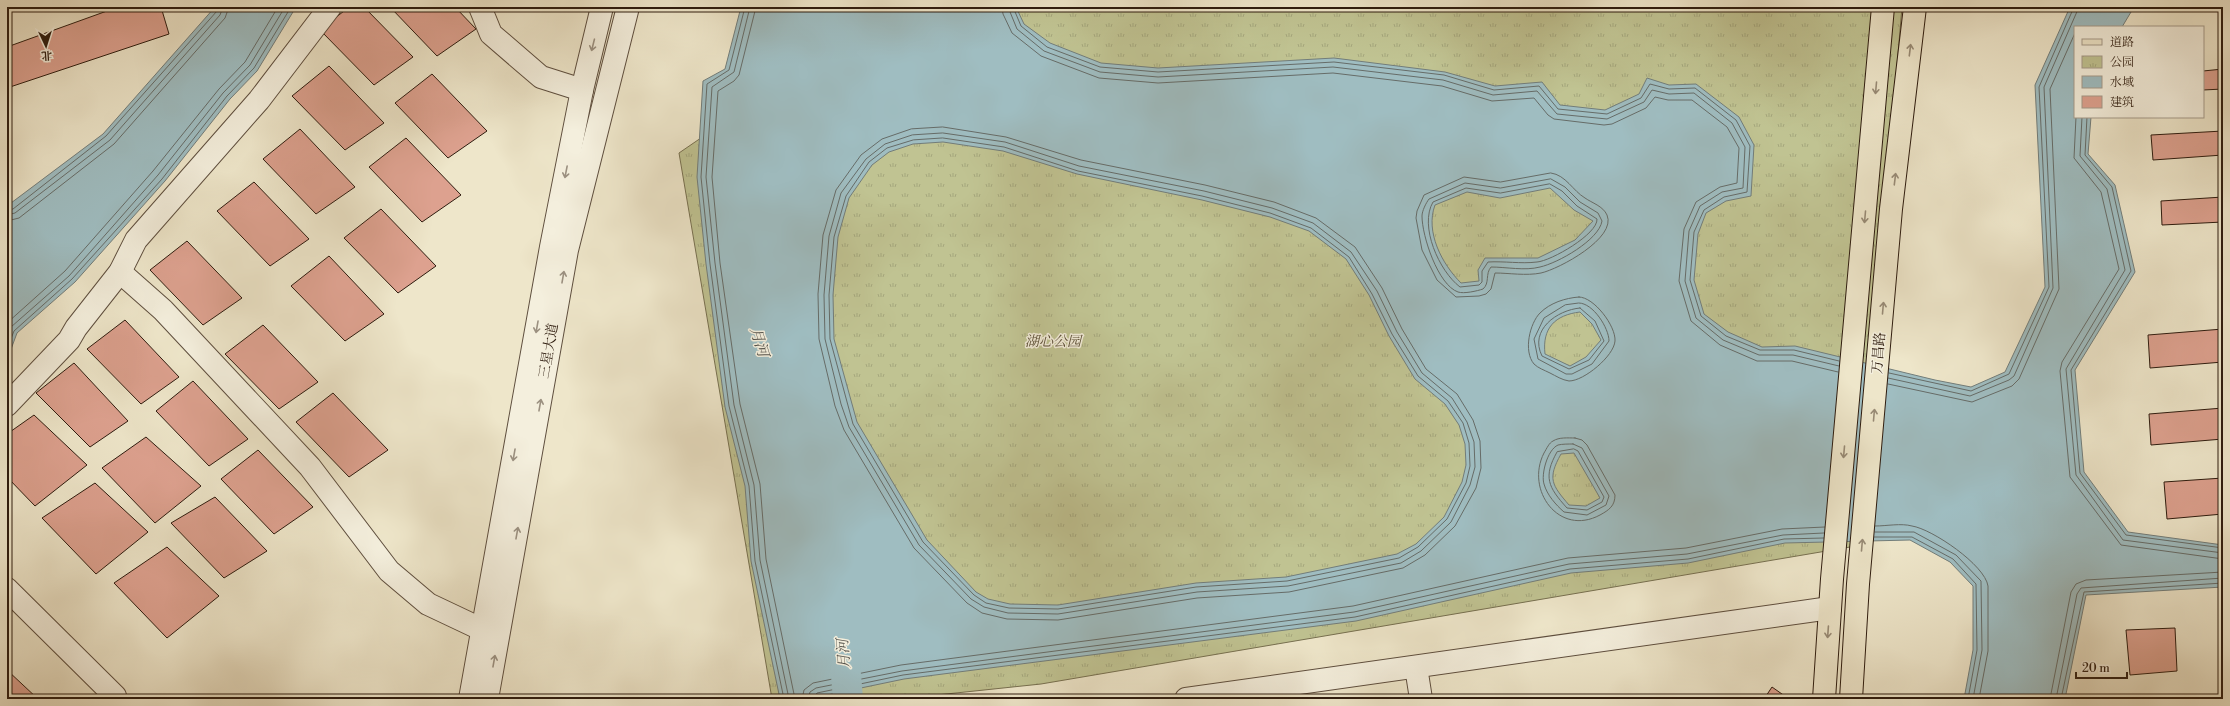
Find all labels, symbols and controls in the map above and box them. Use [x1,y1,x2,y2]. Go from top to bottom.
north arrow [26,26,66,66]
legend [2074,26,2204,118]
text: 道路 [2110,35,2134,50]
one-way arrow [589,38,596,51]
one-way arrow [1906,43,1914,56]
text: 北 [41,48,53,62]
text: 公园 [2110,55,2134,70]
text: 水域 [2110,75,2134,90]
one-way arrow [1873,81,1880,94]
text: 建筑 [2110,95,2134,110]
one-way arrow [562,165,570,178]
one-way arrow [1891,173,1899,186]
one-way arrow [1861,210,1868,223]
one-way arrow [559,271,567,284]
one-way arrow [1880,302,1887,315]
one-way arrow [533,320,541,333]
street label: 三星大道 [535,322,563,380]
water label: 月河 [746,325,773,362]
street label: 万昌路 [1868,331,1890,375]
park label: 湖心公园 [1025,333,1083,351]
one-way arrow [536,399,544,412]
one-way arrow [1870,409,1878,422]
one-way arrow [1840,445,1847,458]
one-way arrow [510,448,518,461]
one-way arrow [513,527,521,540]
one-way arrow [1858,539,1866,552]
one-way arrow [1825,625,1832,638]
water label: 月河 [833,635,855,670]
one-way arrow [490,654,498,667]
scale bar [2076,654,2127,680]
text: 20 m [2082,661,2110,676]

